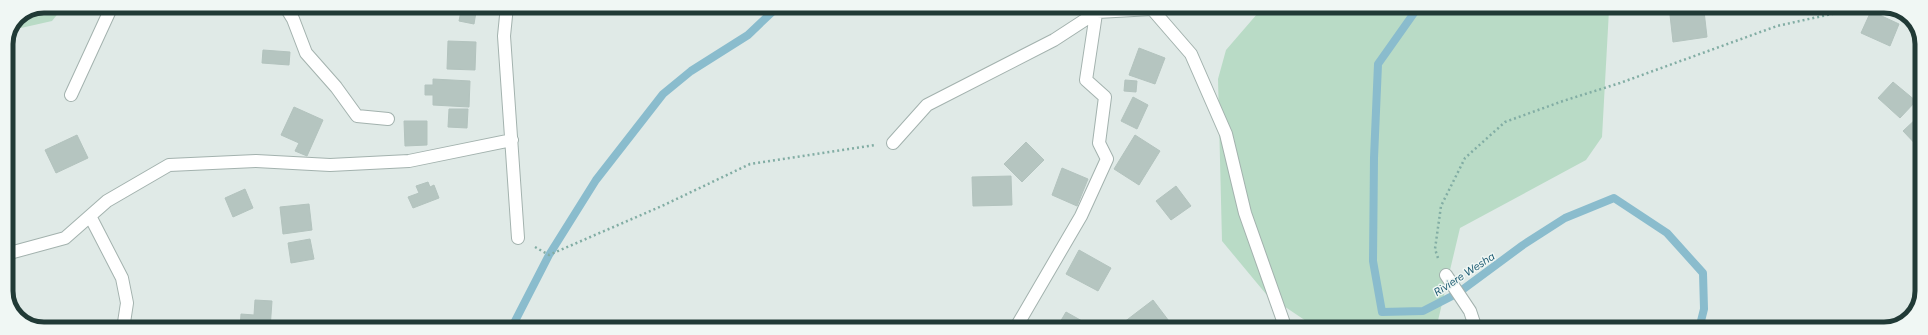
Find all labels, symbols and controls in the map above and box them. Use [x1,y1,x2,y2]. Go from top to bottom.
water label: Riviere Wesha [1431,250,1498,299]

